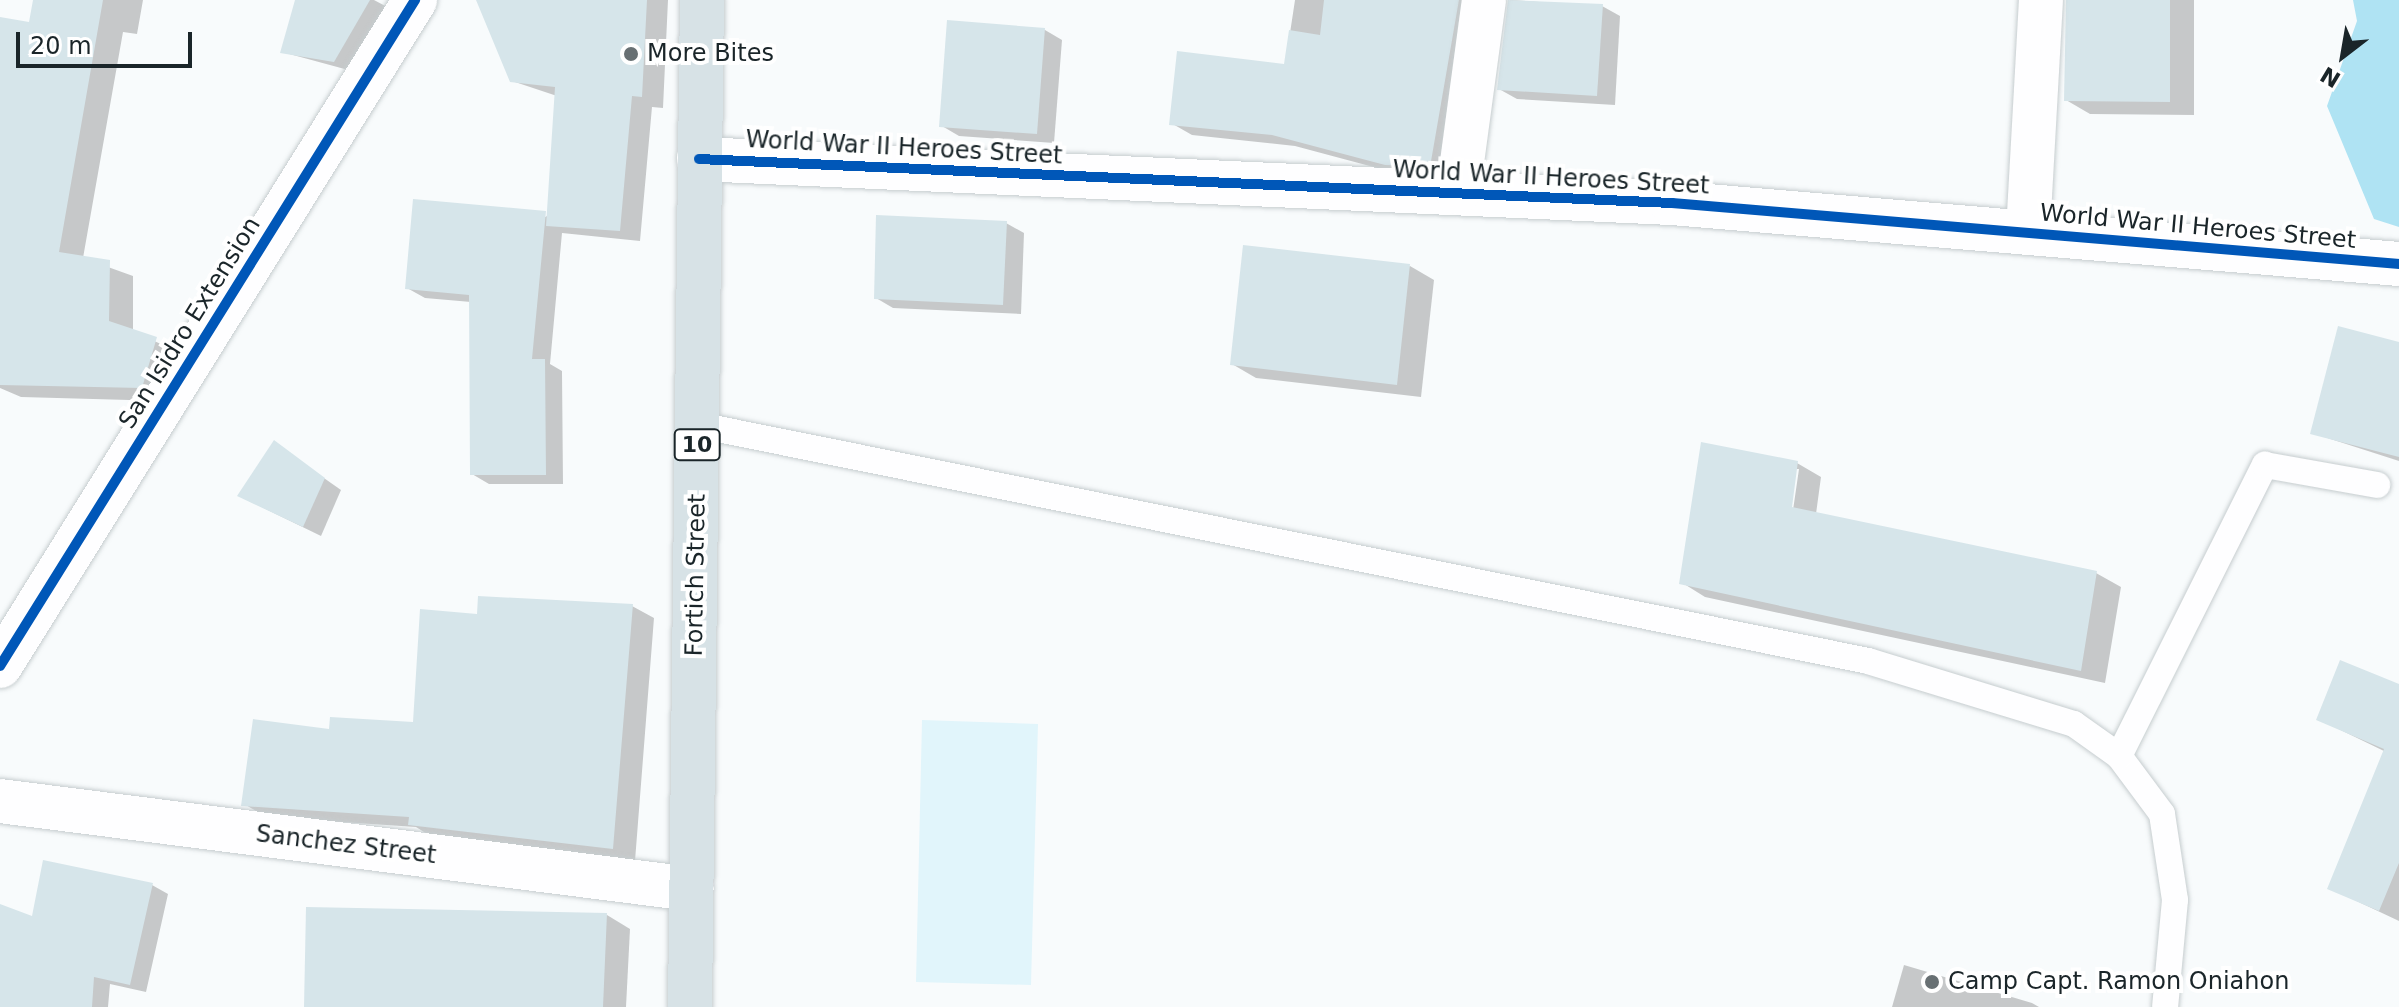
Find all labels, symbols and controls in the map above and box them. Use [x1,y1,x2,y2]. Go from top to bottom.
scale bar [20,16,196,66]
north arrow [2303,16,2383,96]
text: 20 m [30,32,92,60]
place label: More Bites [647,40,774,68]
marker: More Bites [622,45,640,63]
text: N [2316,62,2345,92]
street label: World War II Heroes Street [745,125,1063,171]
street label: World War II Heroes Street [1392,155,1710,201]
street label: World War II Heroes Street [2039,199,2357,255]
street label: San Isidro Extension [113,212,267,434]
road number: 10 [673,427,721,463]
street label: Fortich Street [680,493,712,657]
street label: Sanchez Street [254,820,438,870]
place label: Camp Capt. Ramon Oniahon [1948,968,2289,996]
marker: Camp Capt. Ramon Oniahon [1923,973,1941,991]

